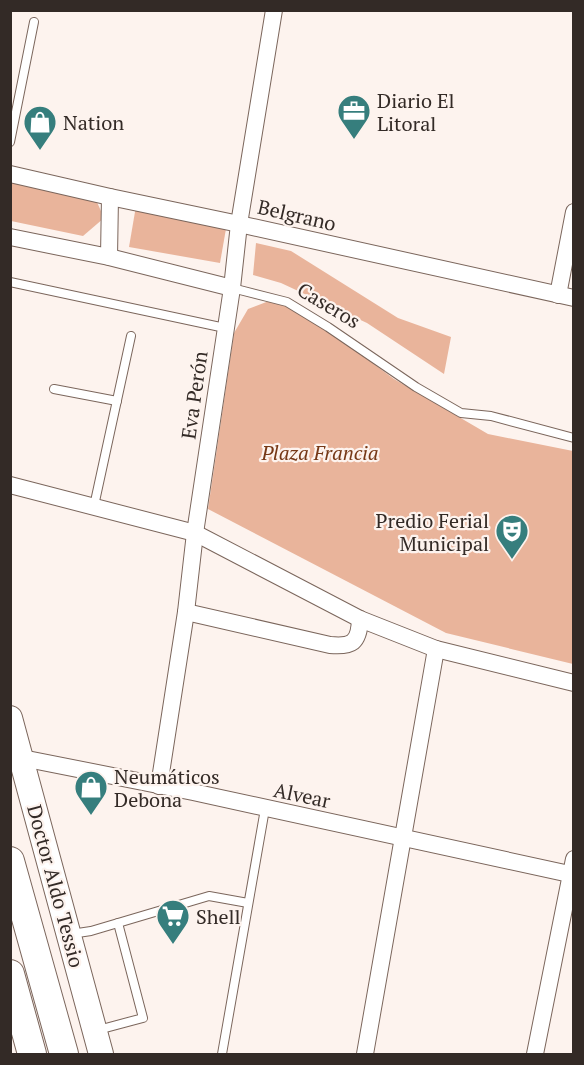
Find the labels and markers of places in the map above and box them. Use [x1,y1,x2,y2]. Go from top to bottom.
place label: Diario El Litoral [377,87,455,137]
office icon: Diario El Litoral [336,93,372,140]
shop icon: Nation [22,104,58,151]
place label: Nation [63,109,124,136]
place label: Predio Ferial Municipal [376,507,489,557]
theatre icon: Predio Ferial Municipal [494,513,530,560]
place label: Neumáticos Debona [114,763,220,813]
shop icon: Neumáticos Debona [73,769,109,816]
supermarket icon: Shell [155,898,191,945]
place label: Shell [196,903,241,930]

